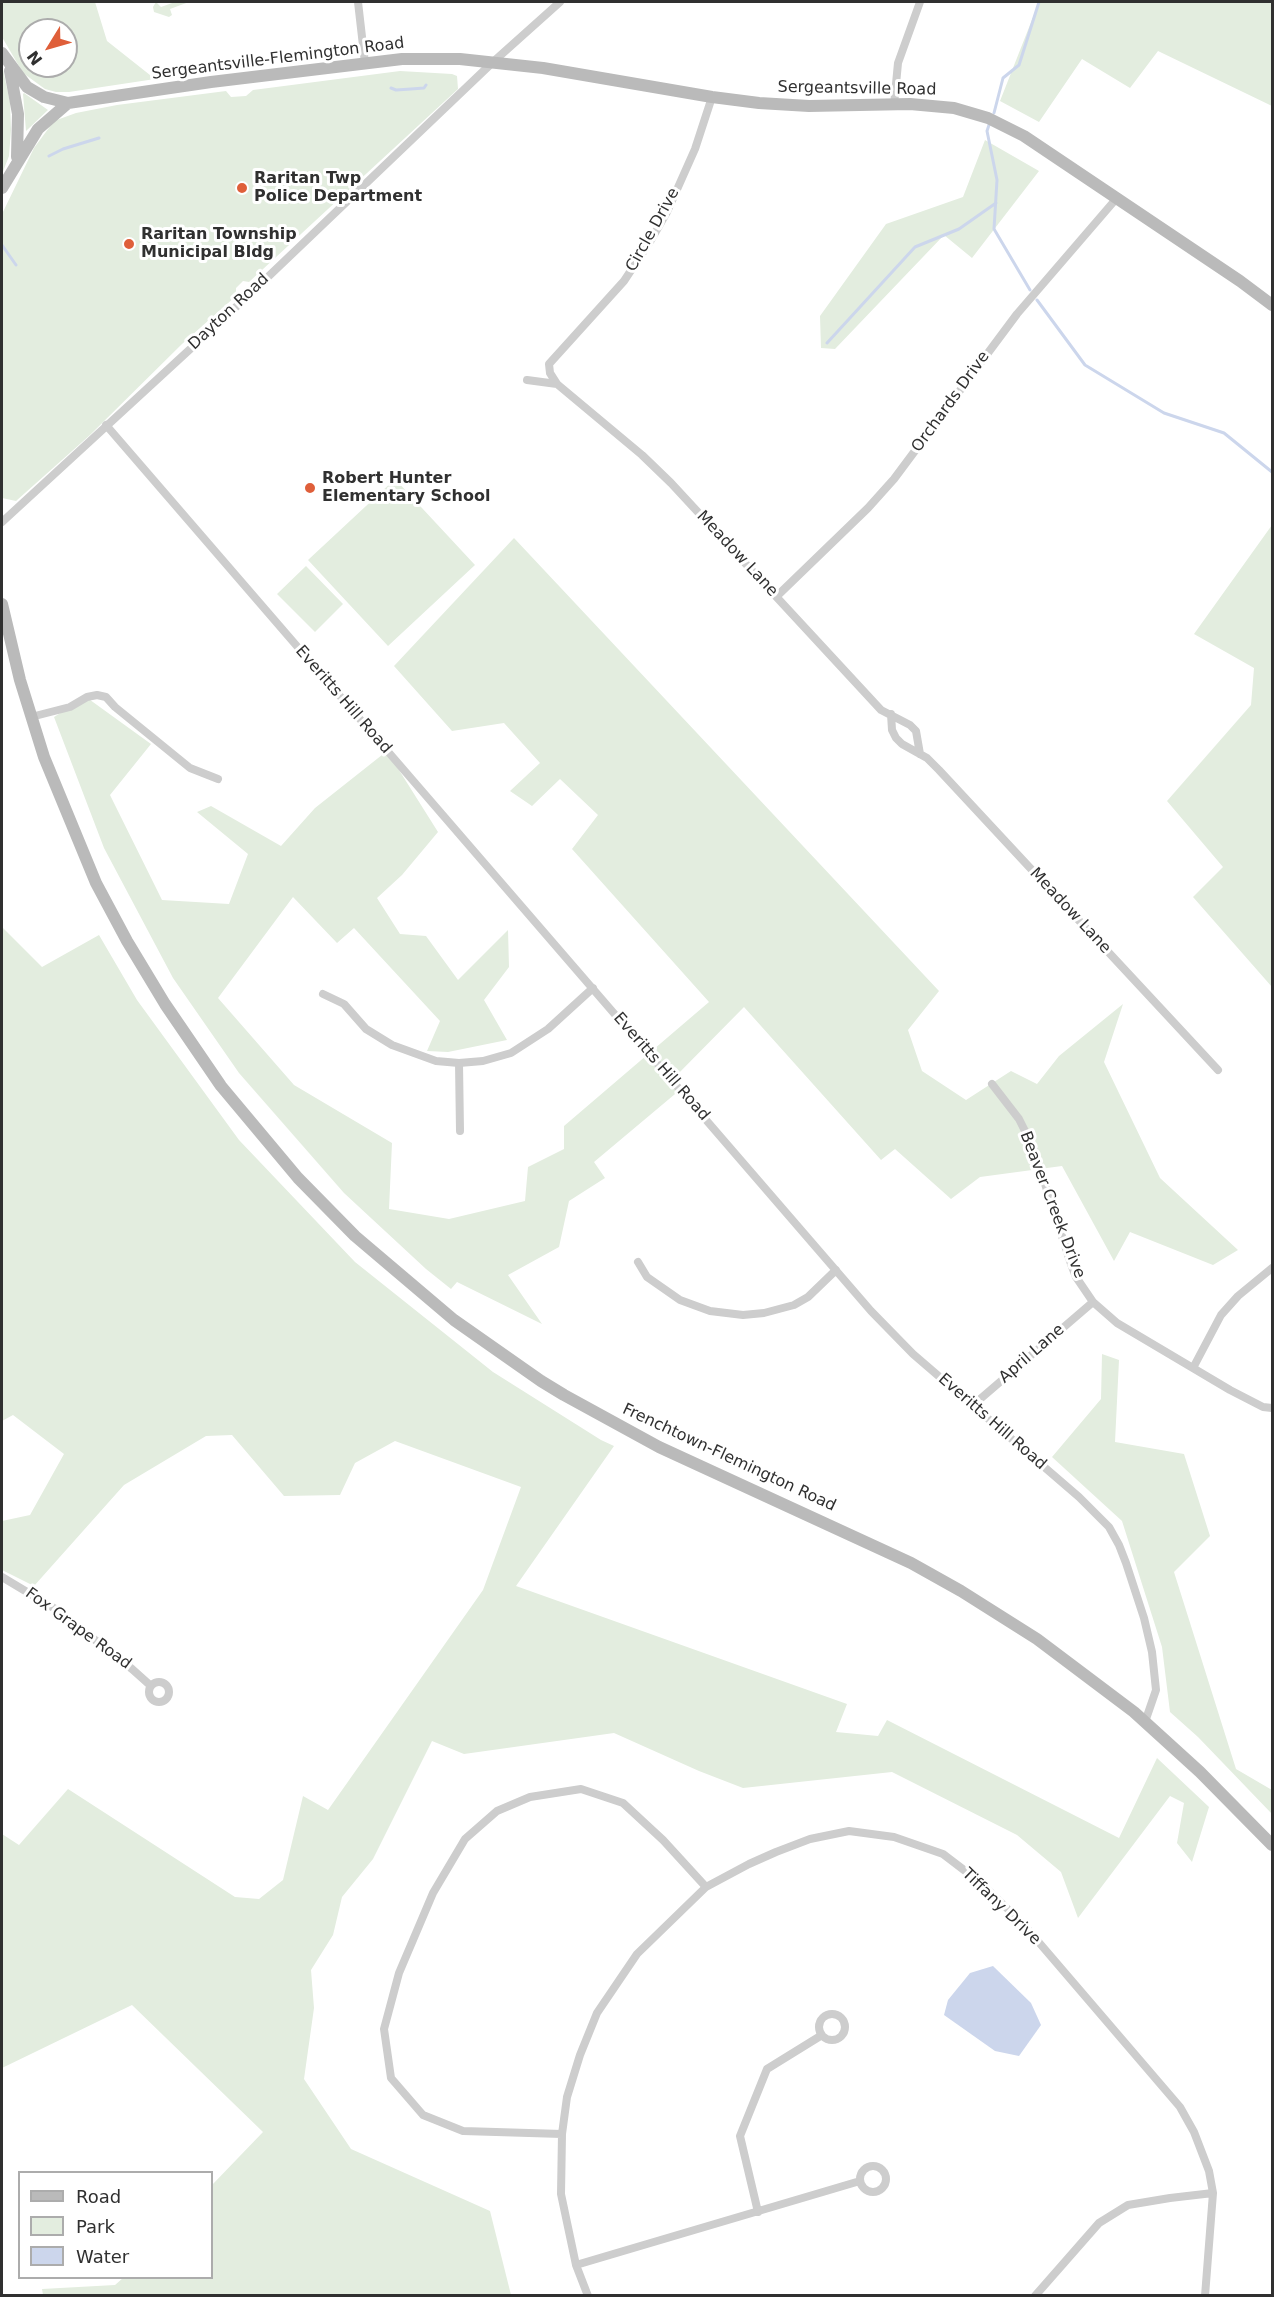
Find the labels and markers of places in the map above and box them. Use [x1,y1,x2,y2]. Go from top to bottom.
place label: Raritan Twp Police Department [254,169,422,207]
marker: Raritan Twp Police Department [235,181,249,195]
place label: Raritan Township Municipal Bldg [141,225,297,263]
marker: Raritan Township Municipal Bldg [122,237,136,251]
place label: Robert Hunter Elementary School [322,469,490,507]
marker: Robert Hunter Elementary School [303,481,317,495]

